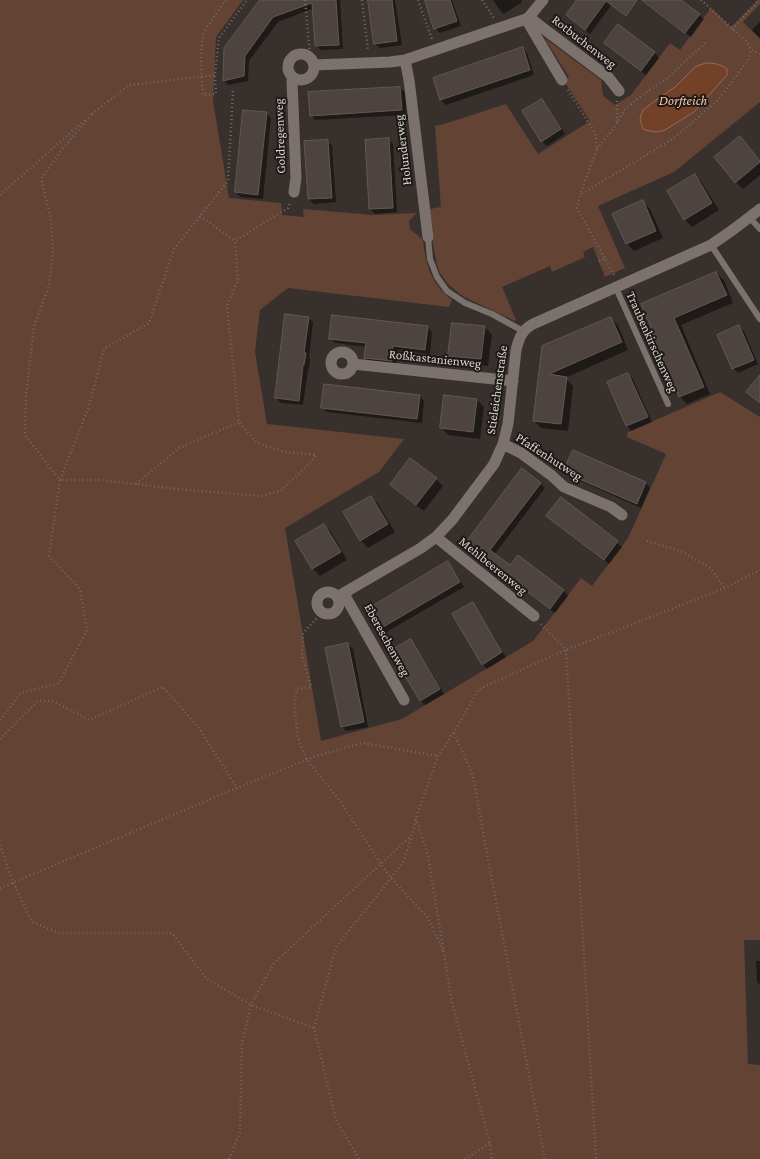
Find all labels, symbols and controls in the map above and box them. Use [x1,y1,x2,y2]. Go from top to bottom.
street label: Rotbuchenweg [549,12,619,72]
water label: Dorfteich [659,93,707,109]
street label: Goldregenweg [271,98,289,174]
street label: Holunderweg [391,114,415,186]
street label: Traubenkirschenweg [623,289,681,395]
street label: Stieleichenstraße [483,344,511,436]
street label: Roßkastanienweg [388,346,482,372]
street label: Pfaffenhutweg [513,430,585,484]
street label: Mehlbeerenweg [456,534,530,598]
street label: Ebereschenweg [361,601,413,679]

